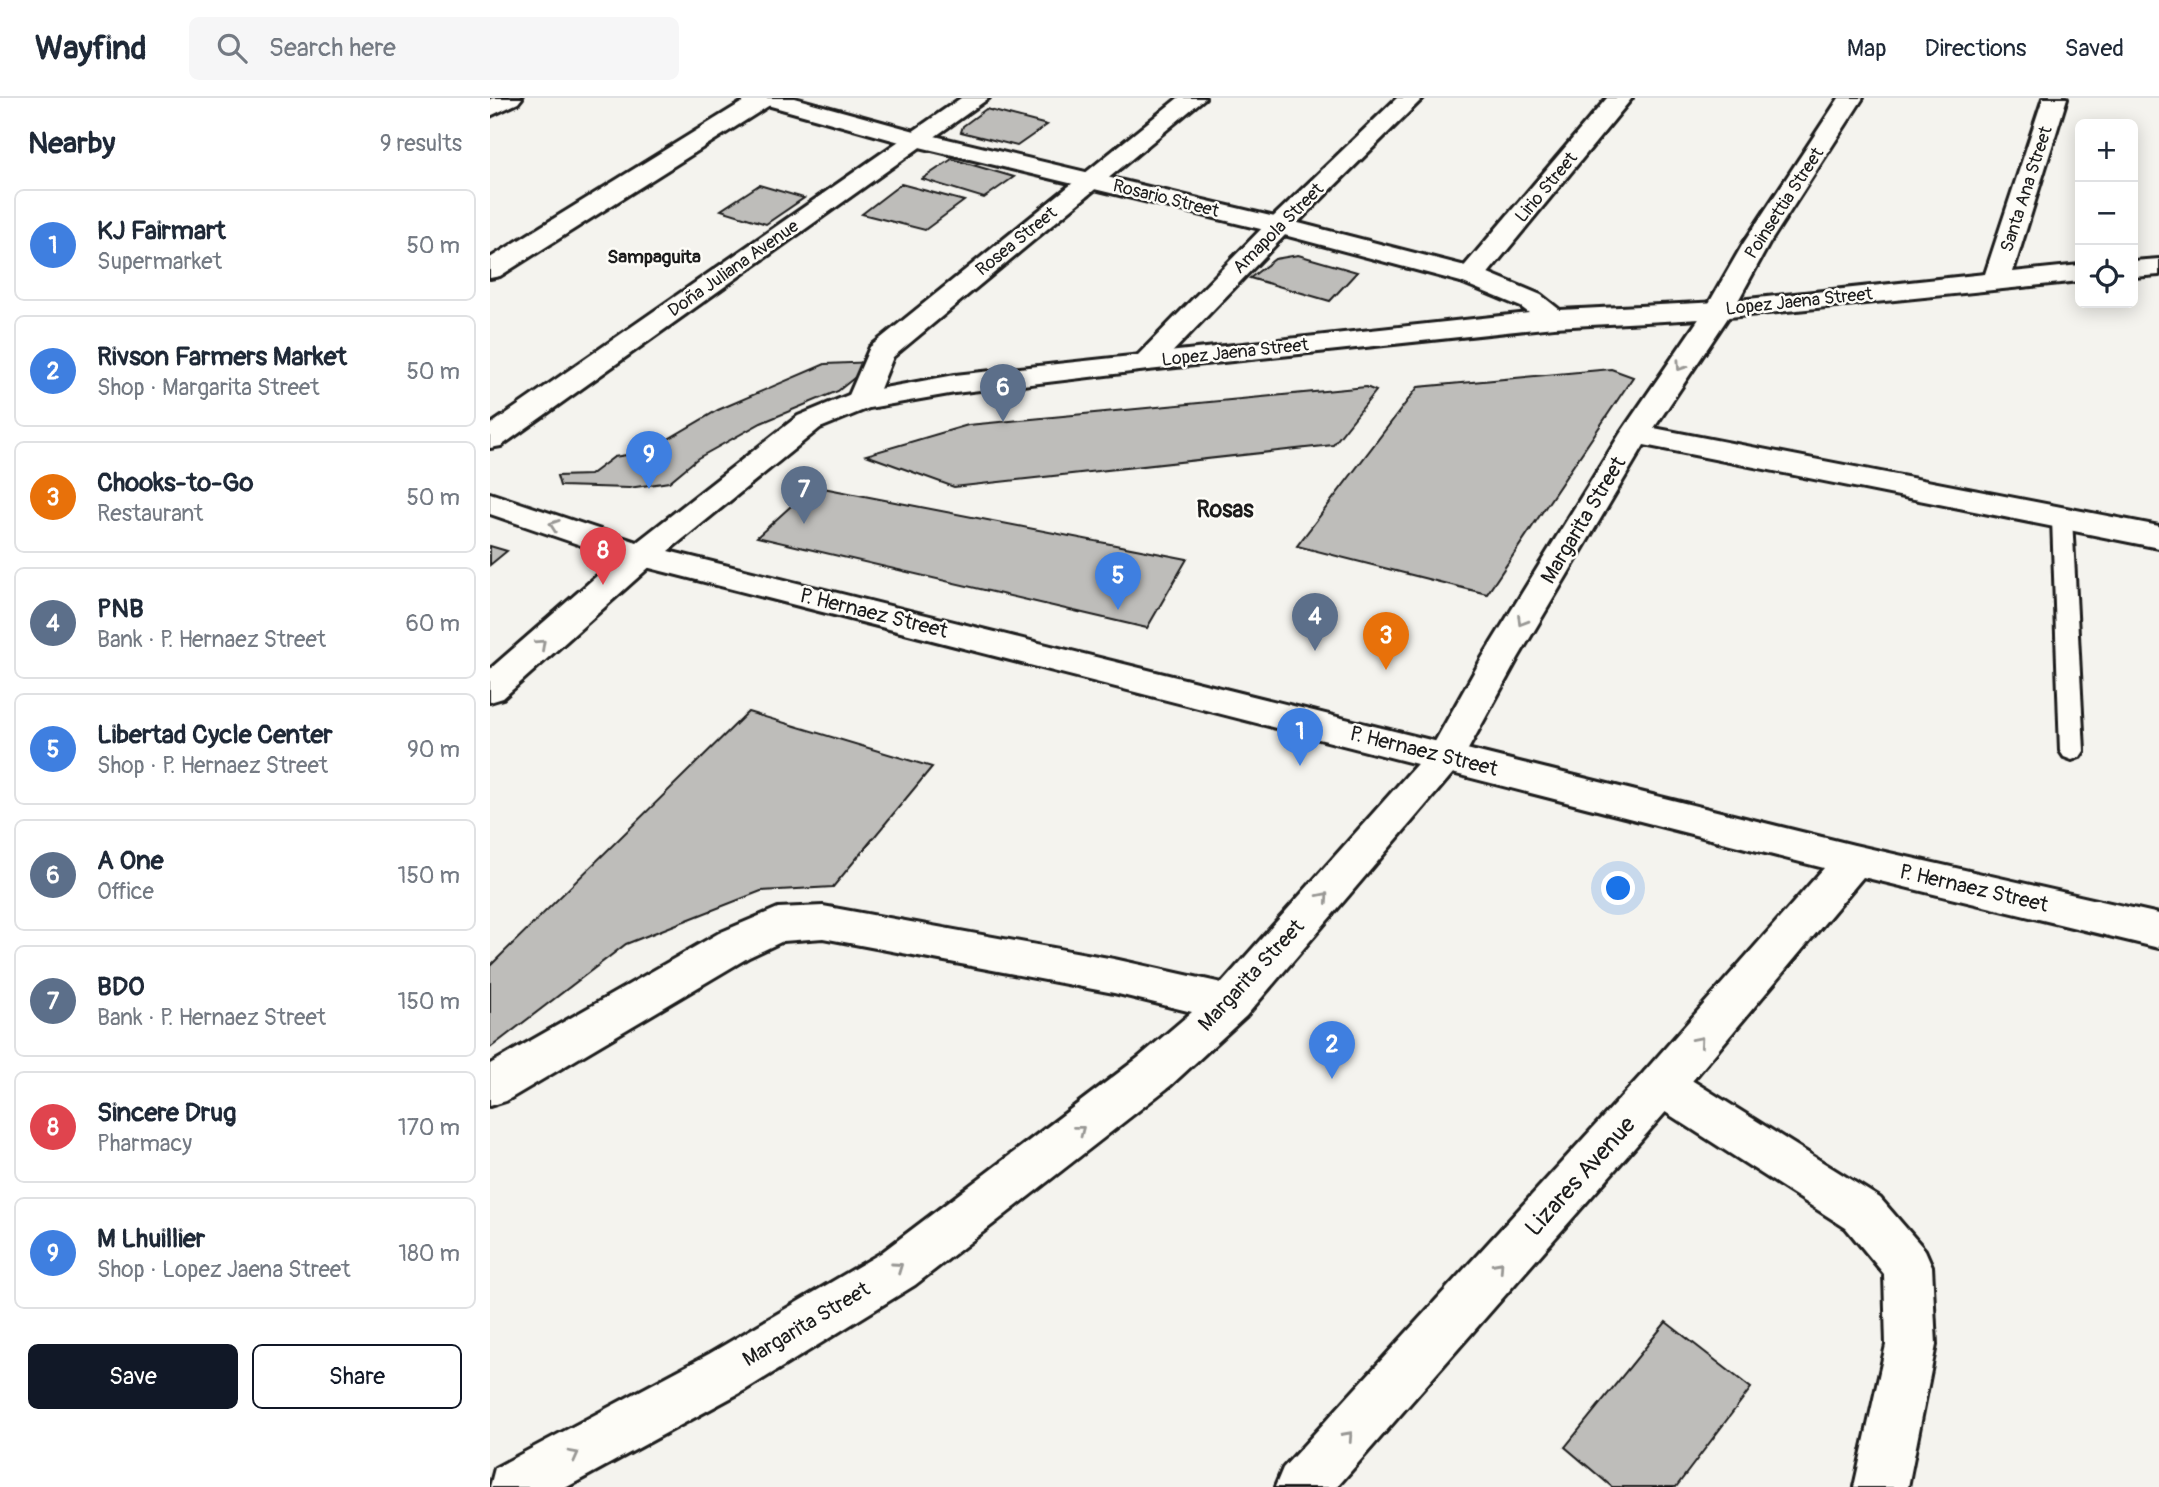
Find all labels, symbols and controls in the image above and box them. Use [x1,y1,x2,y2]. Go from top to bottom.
search box [189,17,679,80]
text: Wayfind [35,28,147,69]
icon: search [213,29,251,67]
text: Search here [269,32,396,64]
text: Map [1847,34,1887,63]
text: Directions [1925,34,2026,63]
text: Saved [2064,34,2124,63]
map controls [2075,119,2138,308]
button: + [2075,119,2138,182]
street label: Santa Ana Street [1995,123,2058,255]
text: Nearby [28,125,115,162]
text: 9 results [380,129,462,158]
street label: Poinsettia Street [1740,143,1829,263]
street label: Lirio Street [1510,147,1583,227]
street label: Rosario Street [1110,174,1222,223]
street label: Amapola Street [1228,178,1329,279]
button: − [2075,182,2138,245]
street label: Rosea Street [971,201,1062,281]
text: KJ Fairmart [97,215,226,247]
street label: Doña Juliana Avenue [663,215,803,322]
text: 1 [49,231,58,260]
text: 50 m [406,231,460,260]
district label: Sampaguita [607,245,701,269]
button: locate [2075,245,2138,308]
text: Supermarket [97,247,222,276]
street label: Lopez Jaena Street [1725,282,1874,321]
street label: Lopez Jaena Street [1161,333,1310,372]
text: Rivson Farmers Market [97,341,347,373]
text: 2 [47,357,59,386]
text: 50 m [406,357,460,386]
one-way arrow [1677,358,1689,371]
pin: 6 [980,364,1026,422]
text: Shop · Margarita Street [97,373,319,402]
pin: 9 [626,431,672,489]
street label: Margarita Street [1535,451,1632,589]
pin: 7 [781,466,827,524]
text: Chooks-to-Go [97,467,253,499]
text: 3 [47,483,59,512]
text: 50 m [406,483,460,512]
district label: Rosas [1197,495,1254,524]
text: Restaurant [97,499,203,528]
one-way arrow [548,519,560,533]
pin: 8 [580,527,626,585]
pin: 5 [1095,552,1141,610]
street label: P. Hernaez Street [797,582,951,645]
text: PNB [97,593,144,625]
pin: 4 [1292,593,1338,651]
text: 4 [46,609,60,638]
text: 60 m [405,609,460,638]
pin: 3 [1363,612,1409,670]
one-way arrow [1518,614,1531,627]
text: Bank · P. Hernaez Street [97,625,326,654]
one-way arrow [533,640,546,652]
pin: 1 [1277,708,1323,766]
text: Libertad Cycle Center [97,719,332,751]
street label: P. Hernaez Street [1347,720,1501,783]
text: 5 [47,735,59,764]
text: 90 m [407,735,460,764]
text: Shop · P. Hernaez Street [97,751,328,780]
text: A One [97,845,164,877]
street label: P. Hernaez Street [1897,858,2051,919]
text: 6 [46,861,60,890]
text: 150 m [397,861,460,890]
your location [1601,871,1635,905]
text: Office [97,877,154,906]
one-way arrow [1316,892,1328,905]
street label: Margarita Street [1192,913,1311,1037]
text: BDO [97,971,145,1003]
text: 7 [47,987,59,1016]
text: 150 m [397,987,460,1016]
text: Bank · P. Hernaez Street [97,1003,326,1032]
pin: 2 [1309,1021,1355,1079]
one-way arrow [1691,1036,1703,1049]
text: Sincere Drug [97,1097,236,1129]
street label: Lizares Avenue [1519,1110,1642,1242]
text: 8 [47,1113,59,1142]
text: 170 m [398,1113,460,1142]
one-way arrow [1072,1125,1084,1138]
text: Pharmacy [97,1129,192,1158]
text: M Lhuillier [97,1223,205,1255]
text: 9 [47,1239,59,1268]
text: 180 m [398,1239,460,1268]
text: Shop · Lopez Jaena Street [97,1255,350,1284]
one-way arrow [1491,1261,1503,1274]
one-way arrow [891,1262,904,1275]
street label: Margarita Street [738,1276,875,1373]
button: Save [28,1344,238,1409]
button: Share [252,1344,462,1409]
one-way arrow [1340,1431,1352,1444]
one-way arrow [567,1449,580,1463]

